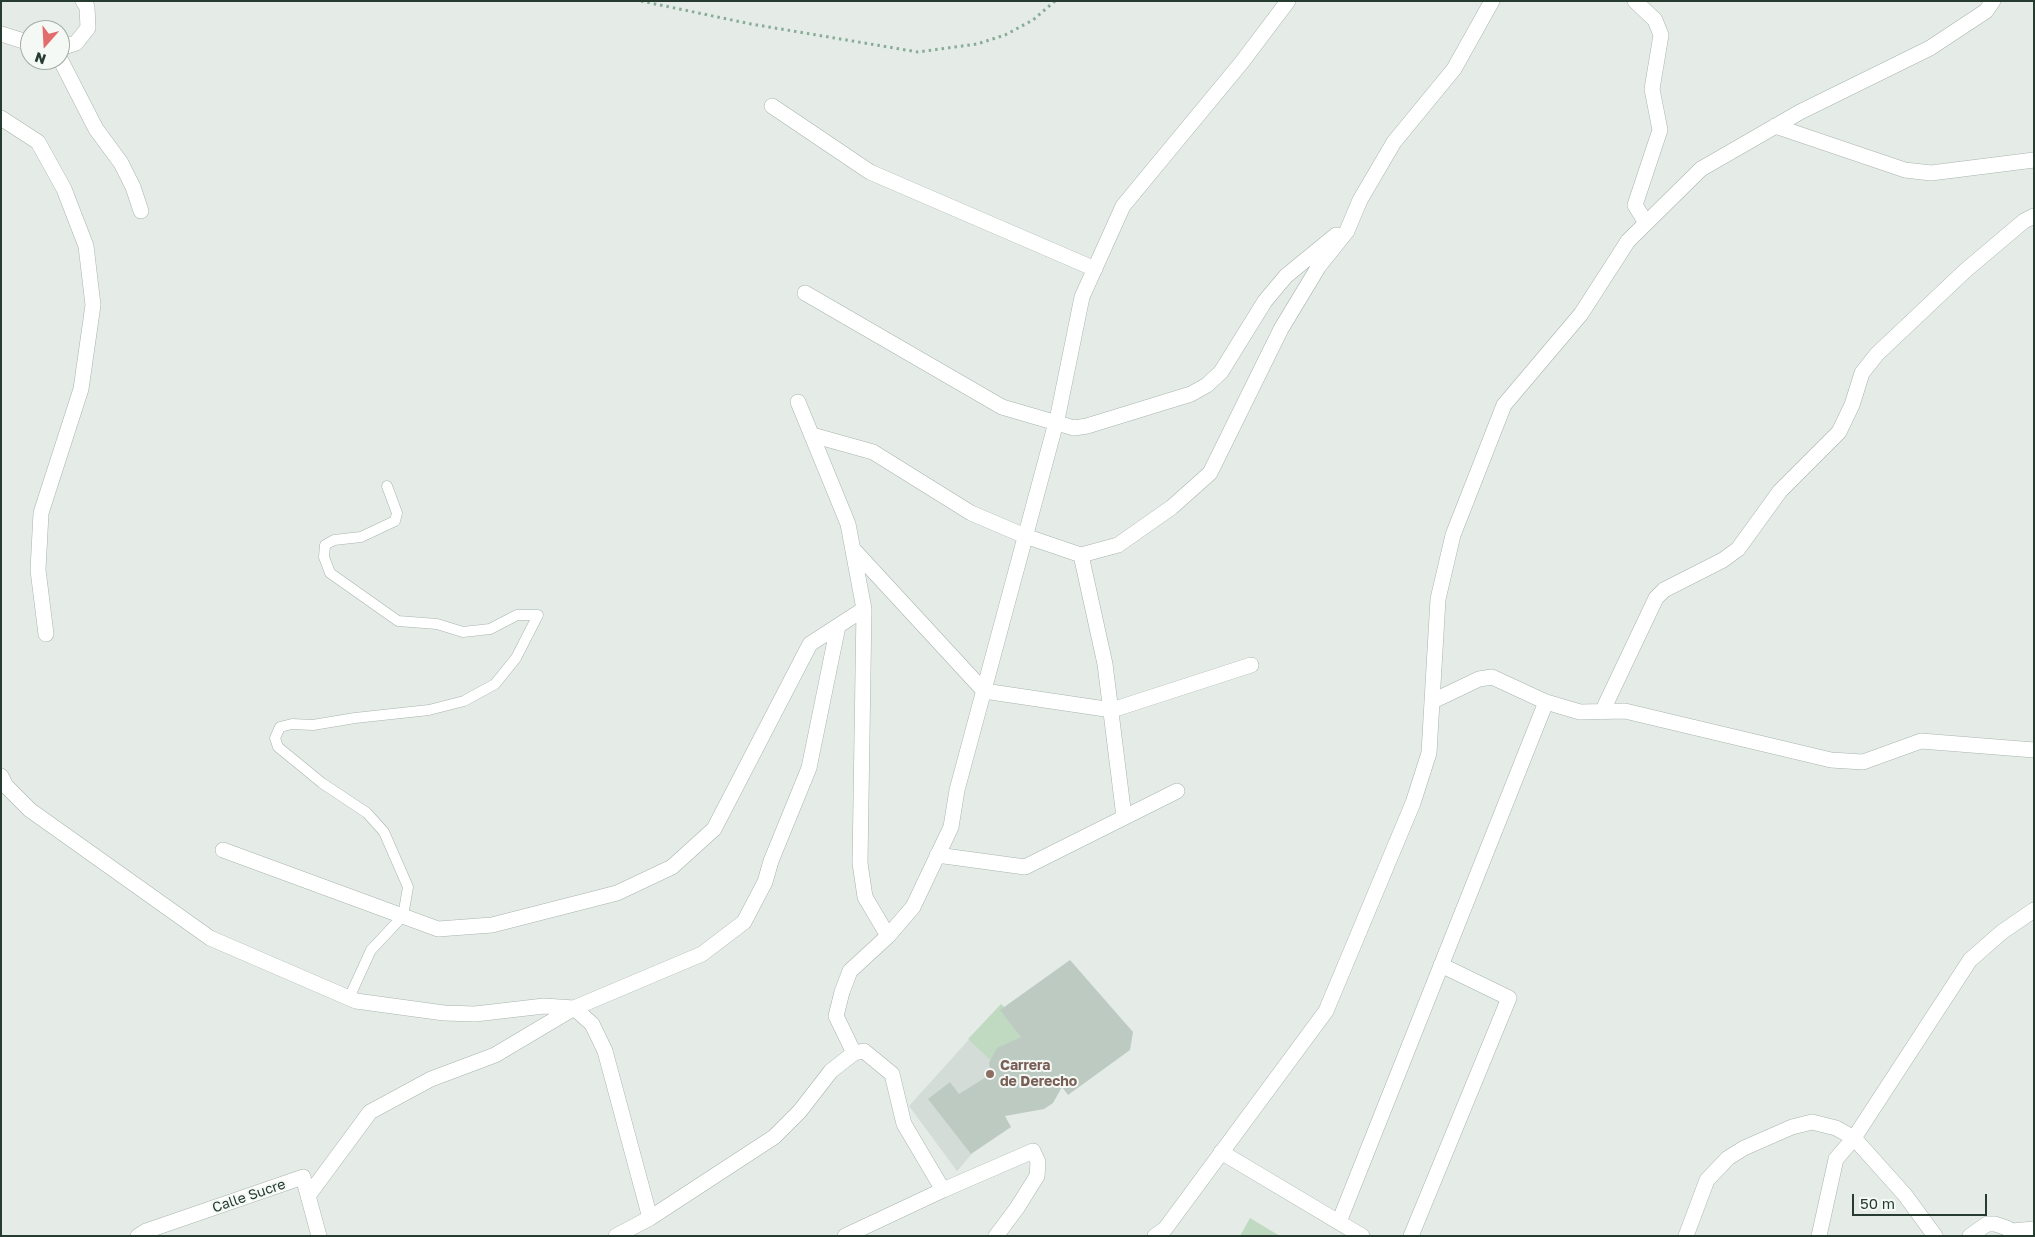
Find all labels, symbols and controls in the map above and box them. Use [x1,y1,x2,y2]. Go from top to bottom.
north arrow [20,20,70,70]
text: N [32,49,48,68]
place label: Carrera de Derecho [1000,1058,1077,1090]
marker: Carrera de Derecho [984,1068,996,1080]
street label: Calle Sucre [210,1176,288,1216]
scale bar [1855,1184,1990,1216]
text: 50 m [1860,1194,1895,1212]

